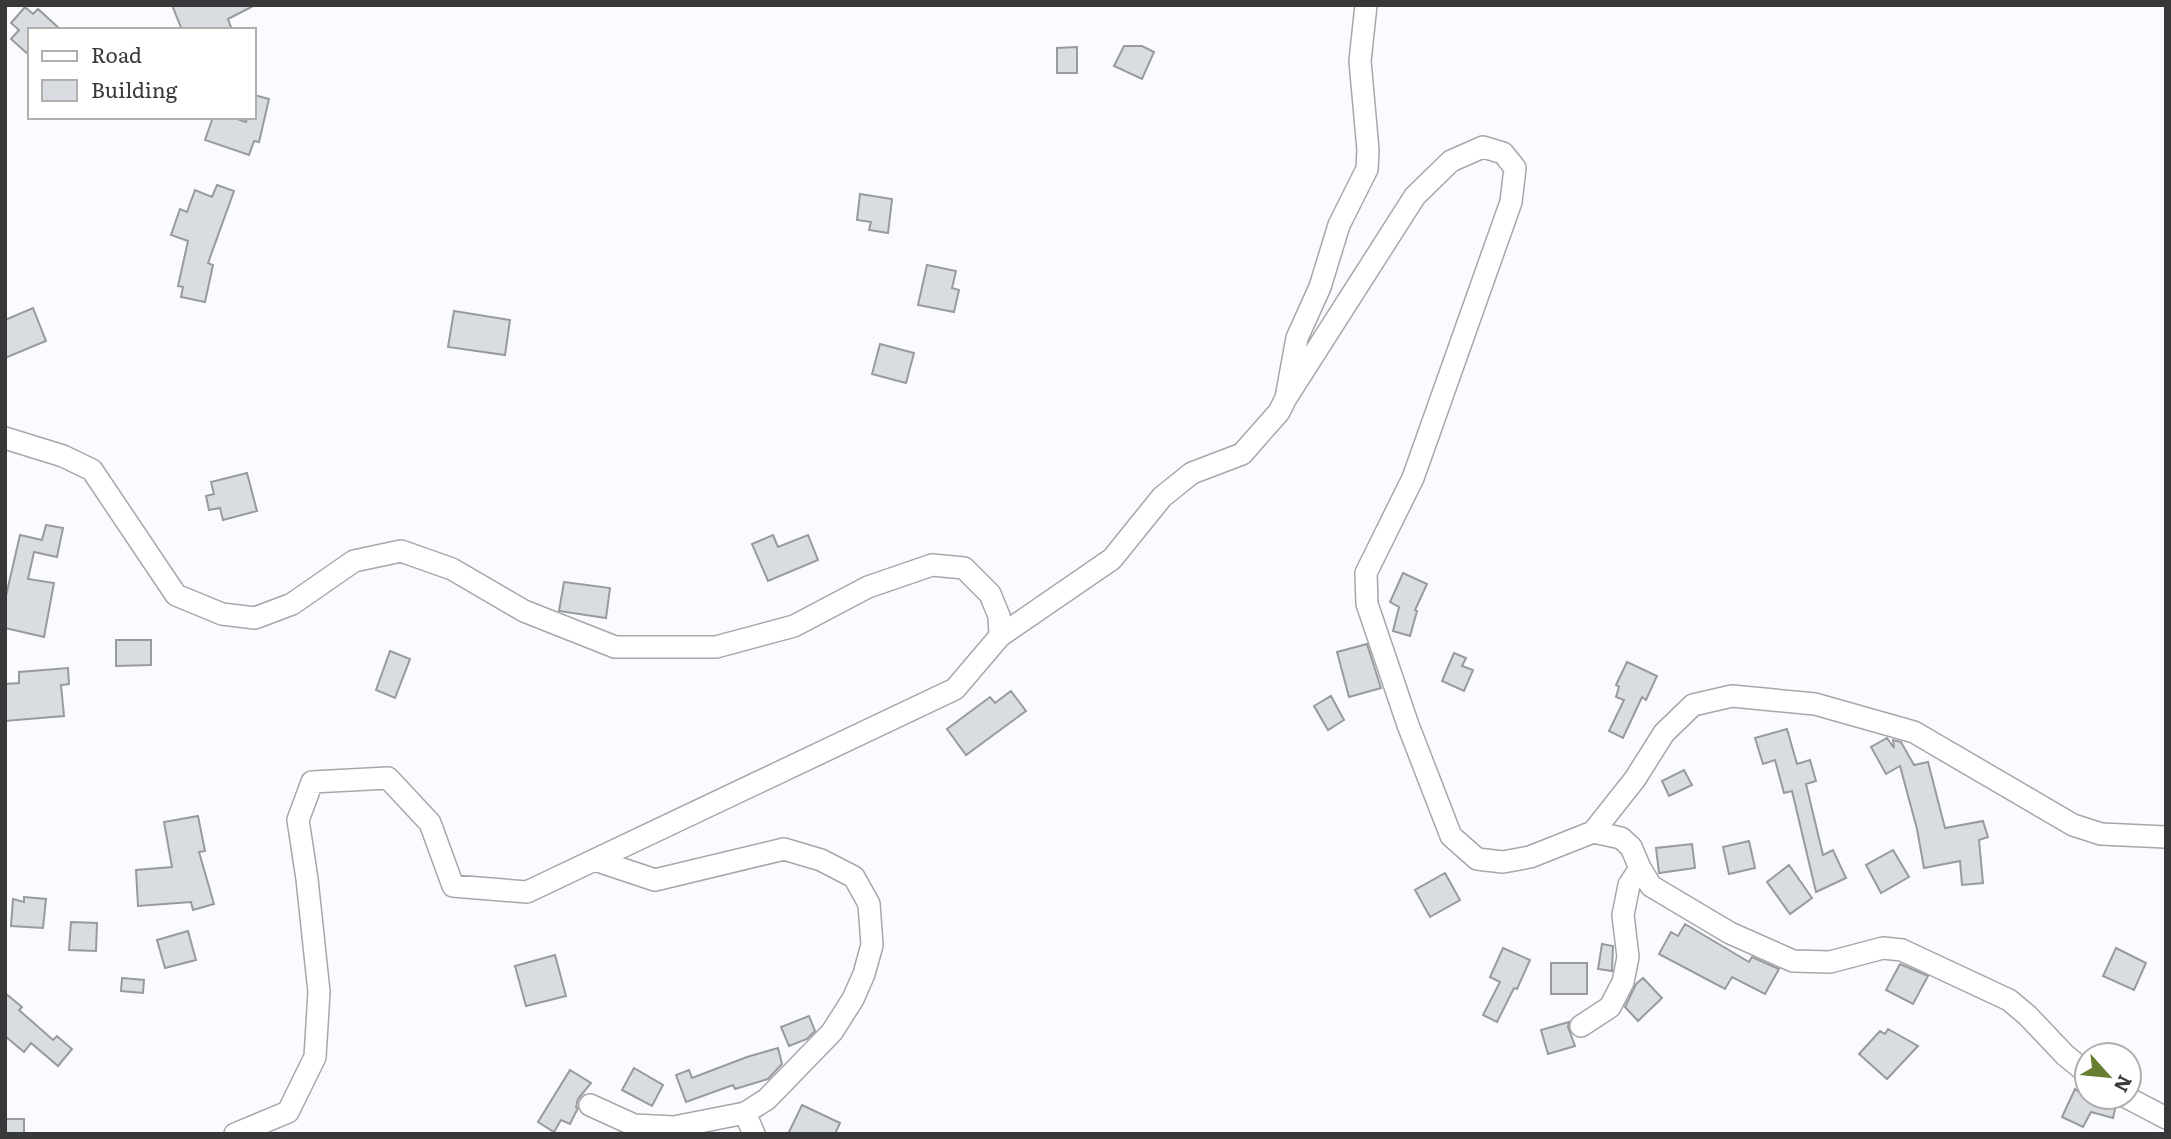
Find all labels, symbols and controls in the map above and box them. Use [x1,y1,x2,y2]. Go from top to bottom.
legend [28,28,256,119]
text: Road [91,38,142,69]
text: Building [91,73,178,104]
north arrow [2073,1041,2143,1111]
text: N [2108,1071,2140,1098]

